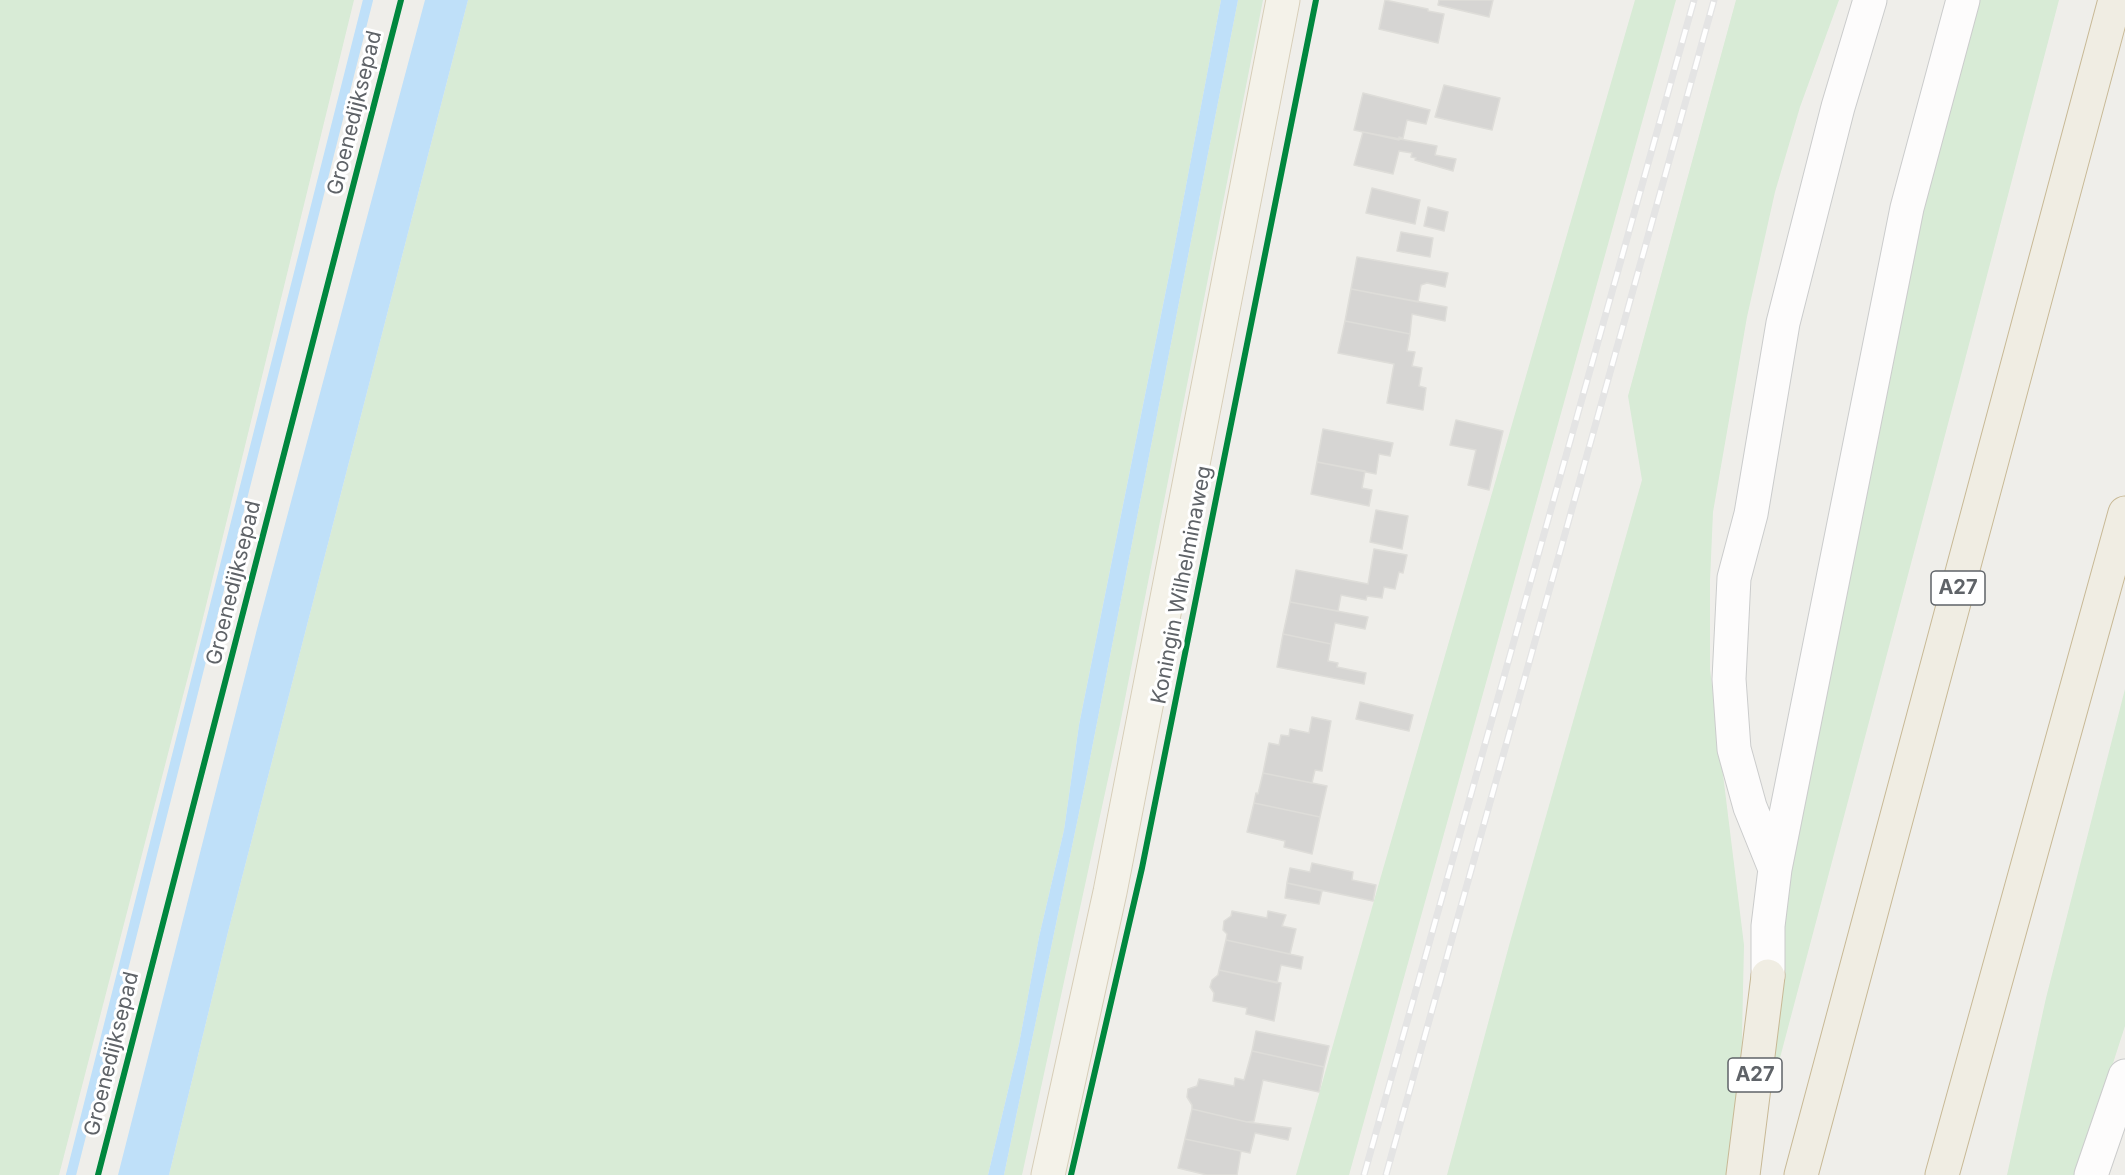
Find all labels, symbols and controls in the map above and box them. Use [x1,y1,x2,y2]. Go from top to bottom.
street label: Groenedijksepad [322,28,388,198]
street label: Koningin Wilhelminaweg [1147,464,1217,706]
street label: Groenedijksepad [201,498,267,668]
road number: A27 [1931,571,1985,605]
street label: Groenedijksepad [79,969,145,1139]
road number: A27 [1728,1058,1782,1092]

